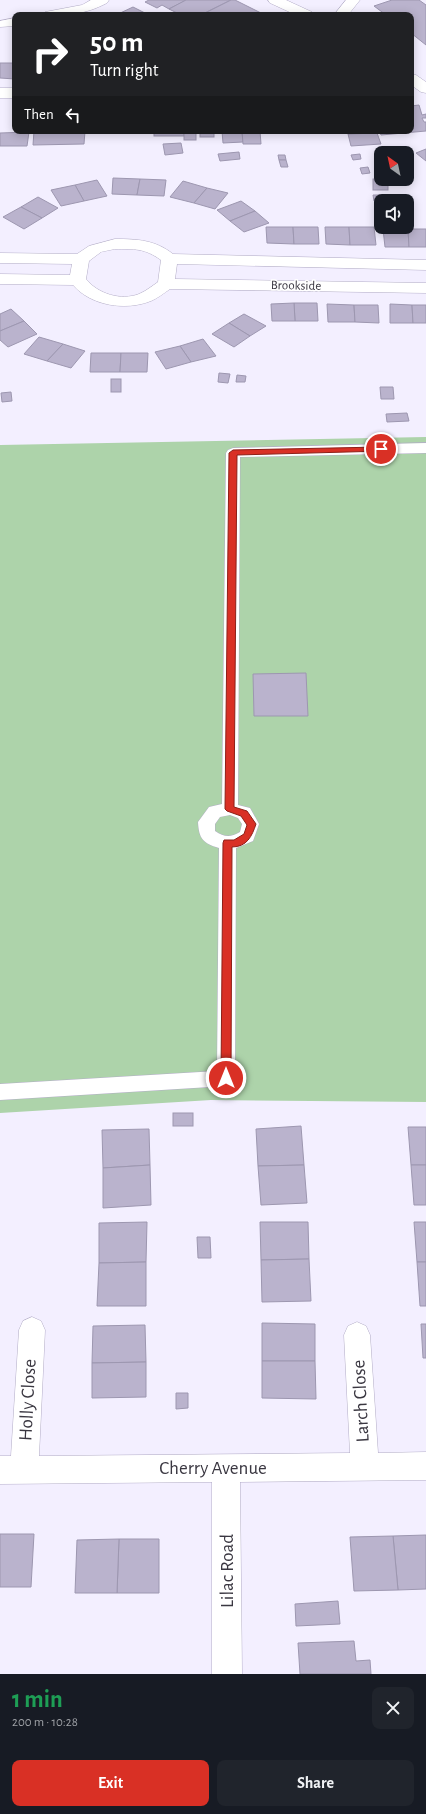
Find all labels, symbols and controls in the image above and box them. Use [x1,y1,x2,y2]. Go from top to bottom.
icon: right [24,28,76,80]
text: 50 m [90,29,144,57]
text: Turn right [90,62,159,80]
icon: left [62,104,84,126]
text: Then [24,107,54,122]
north arrow [374,146,414,186]
map controls [374,146,414,234]
button: sound [374,194,414,234]
street label: Brookside [271,279,321,293]
pin [364,432,398,466]
icon: arrive [370,438,392,460]
position arrow [205,1057,247,1099]
street label: Holly Close [16,1358,40,1442]
street label: Larch Close [349,1359,373,1443]
street label: Cherry Avenue [159,1459,267,1478]
street label: Lilac Road [218,1534,237,1608]
button: close [372,1687,414,1729]
text: 1 min [12,1688,63,1712]
text: 200 m · 10:28 [12,1716,78,1729]
button: Exit [12,1760,209,1806]
button: Share [217,1760,414,1806]

